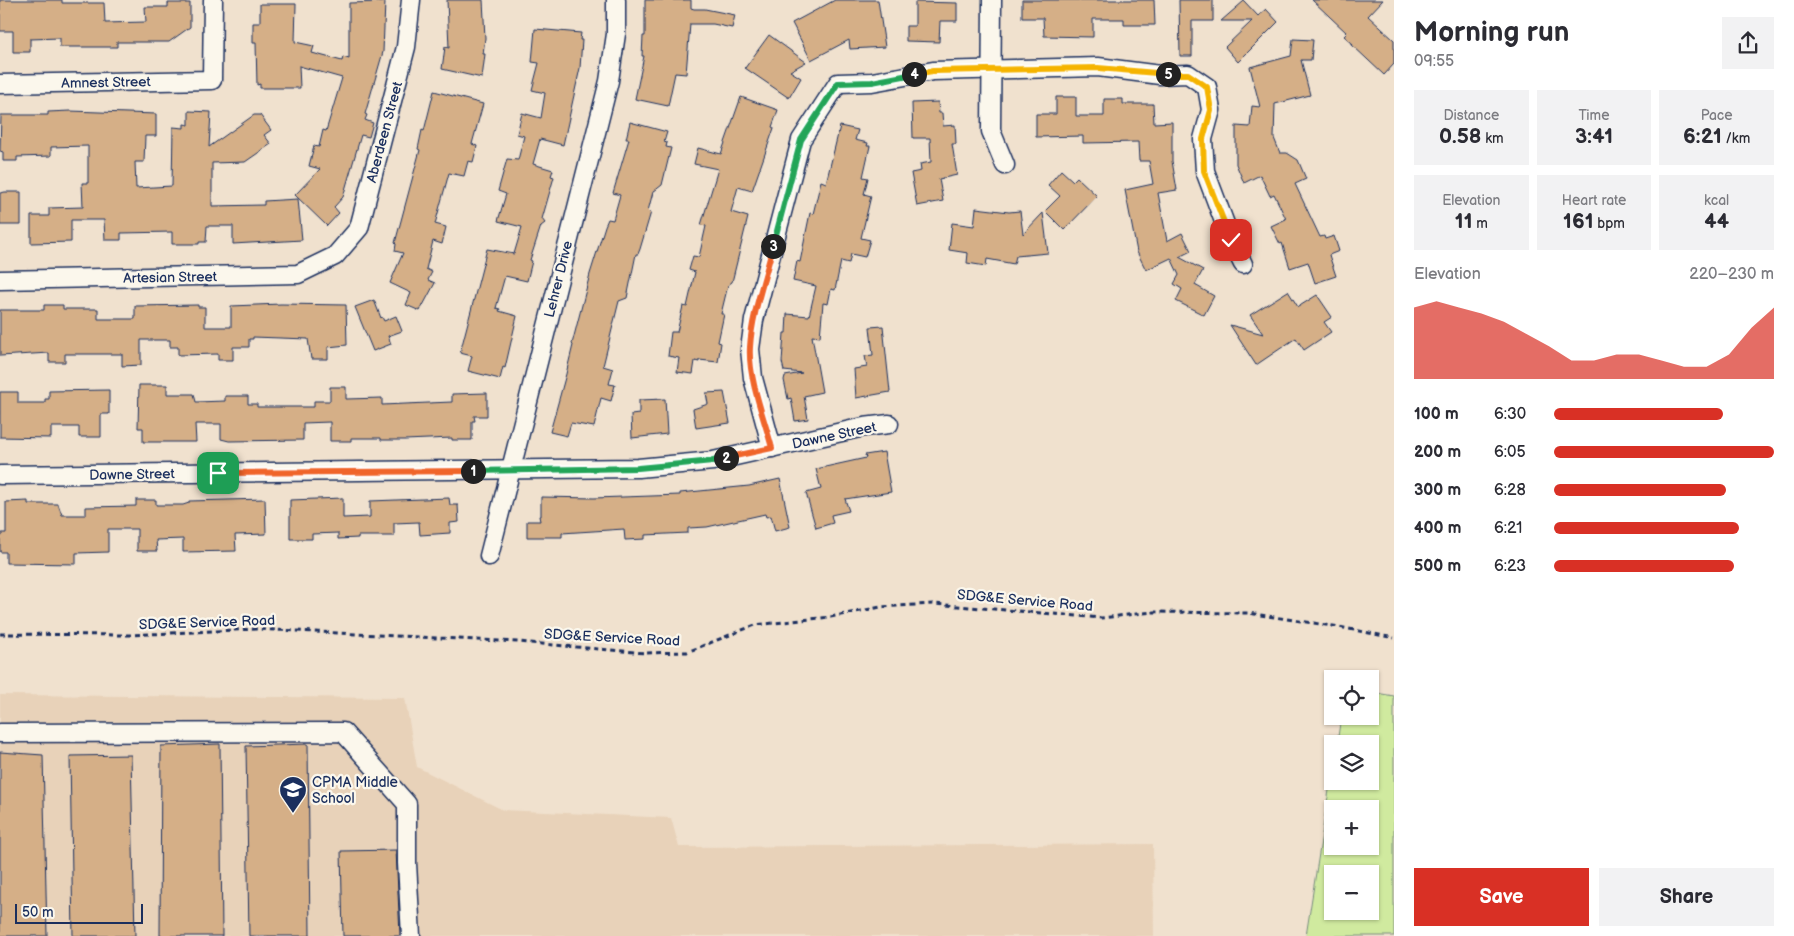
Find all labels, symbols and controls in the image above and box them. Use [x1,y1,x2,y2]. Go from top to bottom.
text: Morning run [1414,16,1569,49]
button: share [1722,17,1774,69]
text: 09:55 [1414,52,1454,71]
pin: 4 [902,62,926,86]
pin: 5 [1156,62,1180,86]
text: 4 [910,66,919,83]
text: 5 [1164,66,1173,83]
street label: Amnest Street [61,73,152,92]
street label: Aberdeen Street [363,79,406,185]
text: Distance [1443,107,1499,124]
text: Time [1578,107,1610,124]
text: Pace [1701,107,1733,124]
text: 0.58 [1439,124,1481,149]
text: 3:41 [1575,124,1613,149]
text: 6:21 [1683,124,1722,149]
text: km [1481,130,1504,147]
text: /km [1722,130,1750,147]
text: Elevation [1442,192,1501,209]
text: Heart rate [1562,192,1626,209]
text: kcal [1704,192,1729,209]
text: 11 [1455,209,1472,234]
text: 161 [1563,209,1594,234]
text: 44 [1704,209,1729,234]
text: m [1472,215,1488,232]
text: bpm [1594,215,1625,232]
pin [1210,219,1252,261]
icon: check [1217,226,1245,254]
pin: 3 [760,234,786,258]
text: 3 [769,238,778,255]
street label: Lehrer Drive [541,239,576,319]
text: Elevation [1414,265,1481,284]
text: 220–230 m [1689,265,1774,284]
street label: Artesian Street [123,268,218,287]
text: 100 m [1414,405,1459,424]
text: 6:30 [1494,405,1526,424]
street label: Dawne Street [791,418,878,453]
text: 200 m [1414,443,1461,462]
text: 6:05 [1494,443,1526,462]
pin: 2 [714,446,738,470]
text: 2 [722,450,731,467]
pin [197,452,239,494]
pin: 1 [460,458,486,484]
icon: arrive [204,459,232,487]
text: 1 [471,463,476,480]
street label: Dawne Street [89,465,176,484]
text: 300 m [1414,481,1461,500]
text: 6:28 [1494,481,1526,500]
text: 400 m [1414,519,1461,538]
text: 6:21 [1494,519,1522,538]
text: 500 m [1414,557,1461,576]
text: 6:23 [1494,557,1526,576]
street label: SDG&E Service Road [956,586,1094,615]
street label: SDG&E Service Road [139,612,275,633]
street label: SDG&E Service Road [543,625,680,650]
map controls [1324,670,1379,920]
button: locate [1324,670,1379,725]
button: layers [1324,735,1379,790]
place label: CPMA Middle School [312,774,398,807]
school or university icon: CPMA Middle School [278,775,308,814]
button: + [1324,800,1379,855]
button: − [1324,865,1379,920]
button: Save [1414,868,1589,926]
button: Share [1599,868,1774,926]
scale bar [15,901,142,924]
text: 50 m [22,904,54,921]

